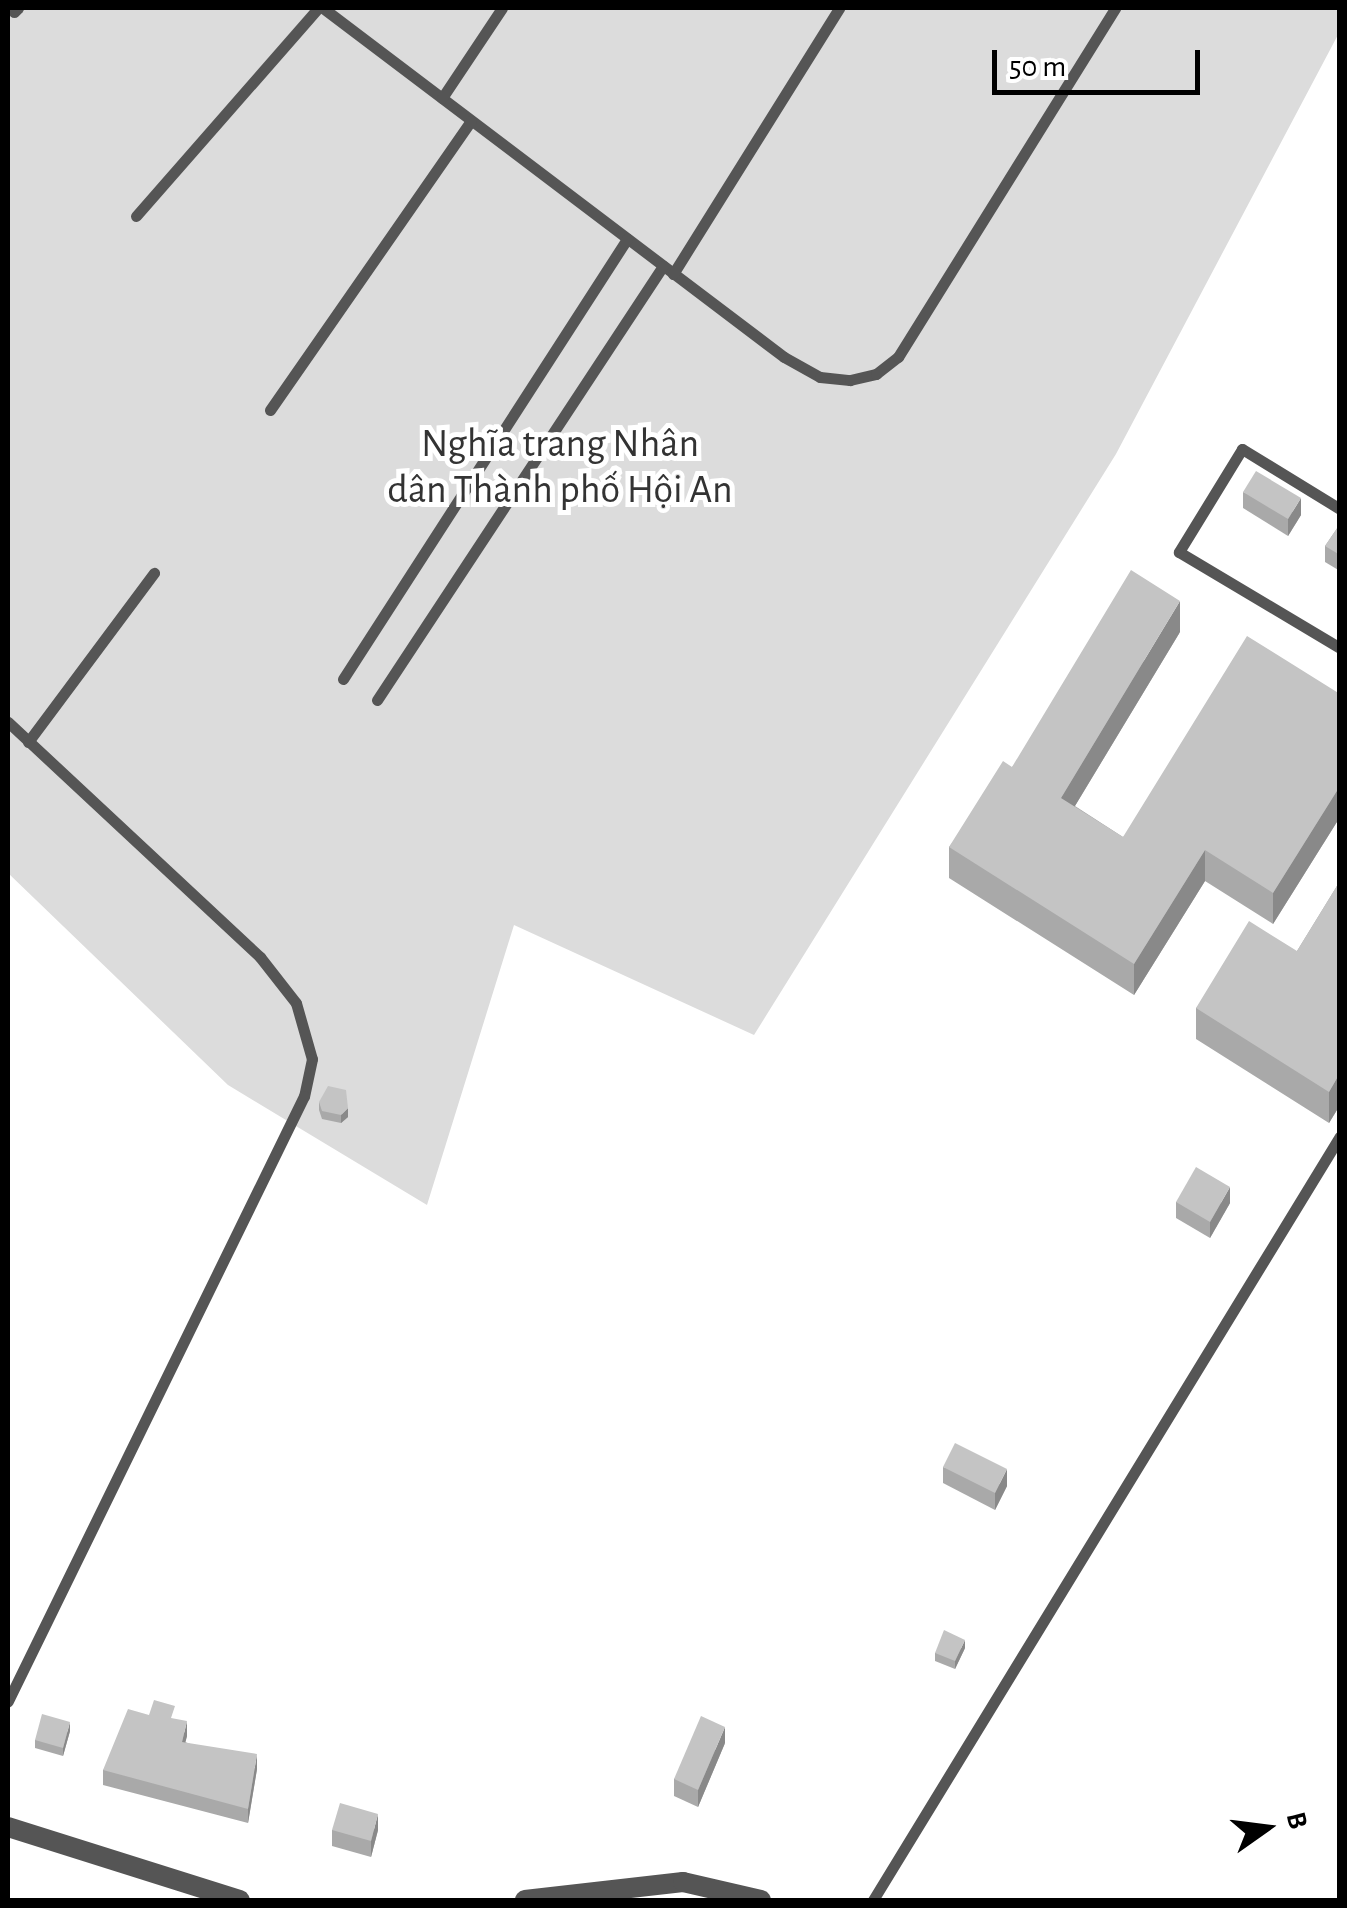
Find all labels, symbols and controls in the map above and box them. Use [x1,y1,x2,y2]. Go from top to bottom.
scale bar [997,30,1204,92]
text: 50 m [1009,52,1066,82]
park label: Nghĩa trang Nhân dân Thành phố Hội An [387,420,733,514]
north arrow [1217,1778,1317,1878]
text: B [1281,1809,1312,1832]

